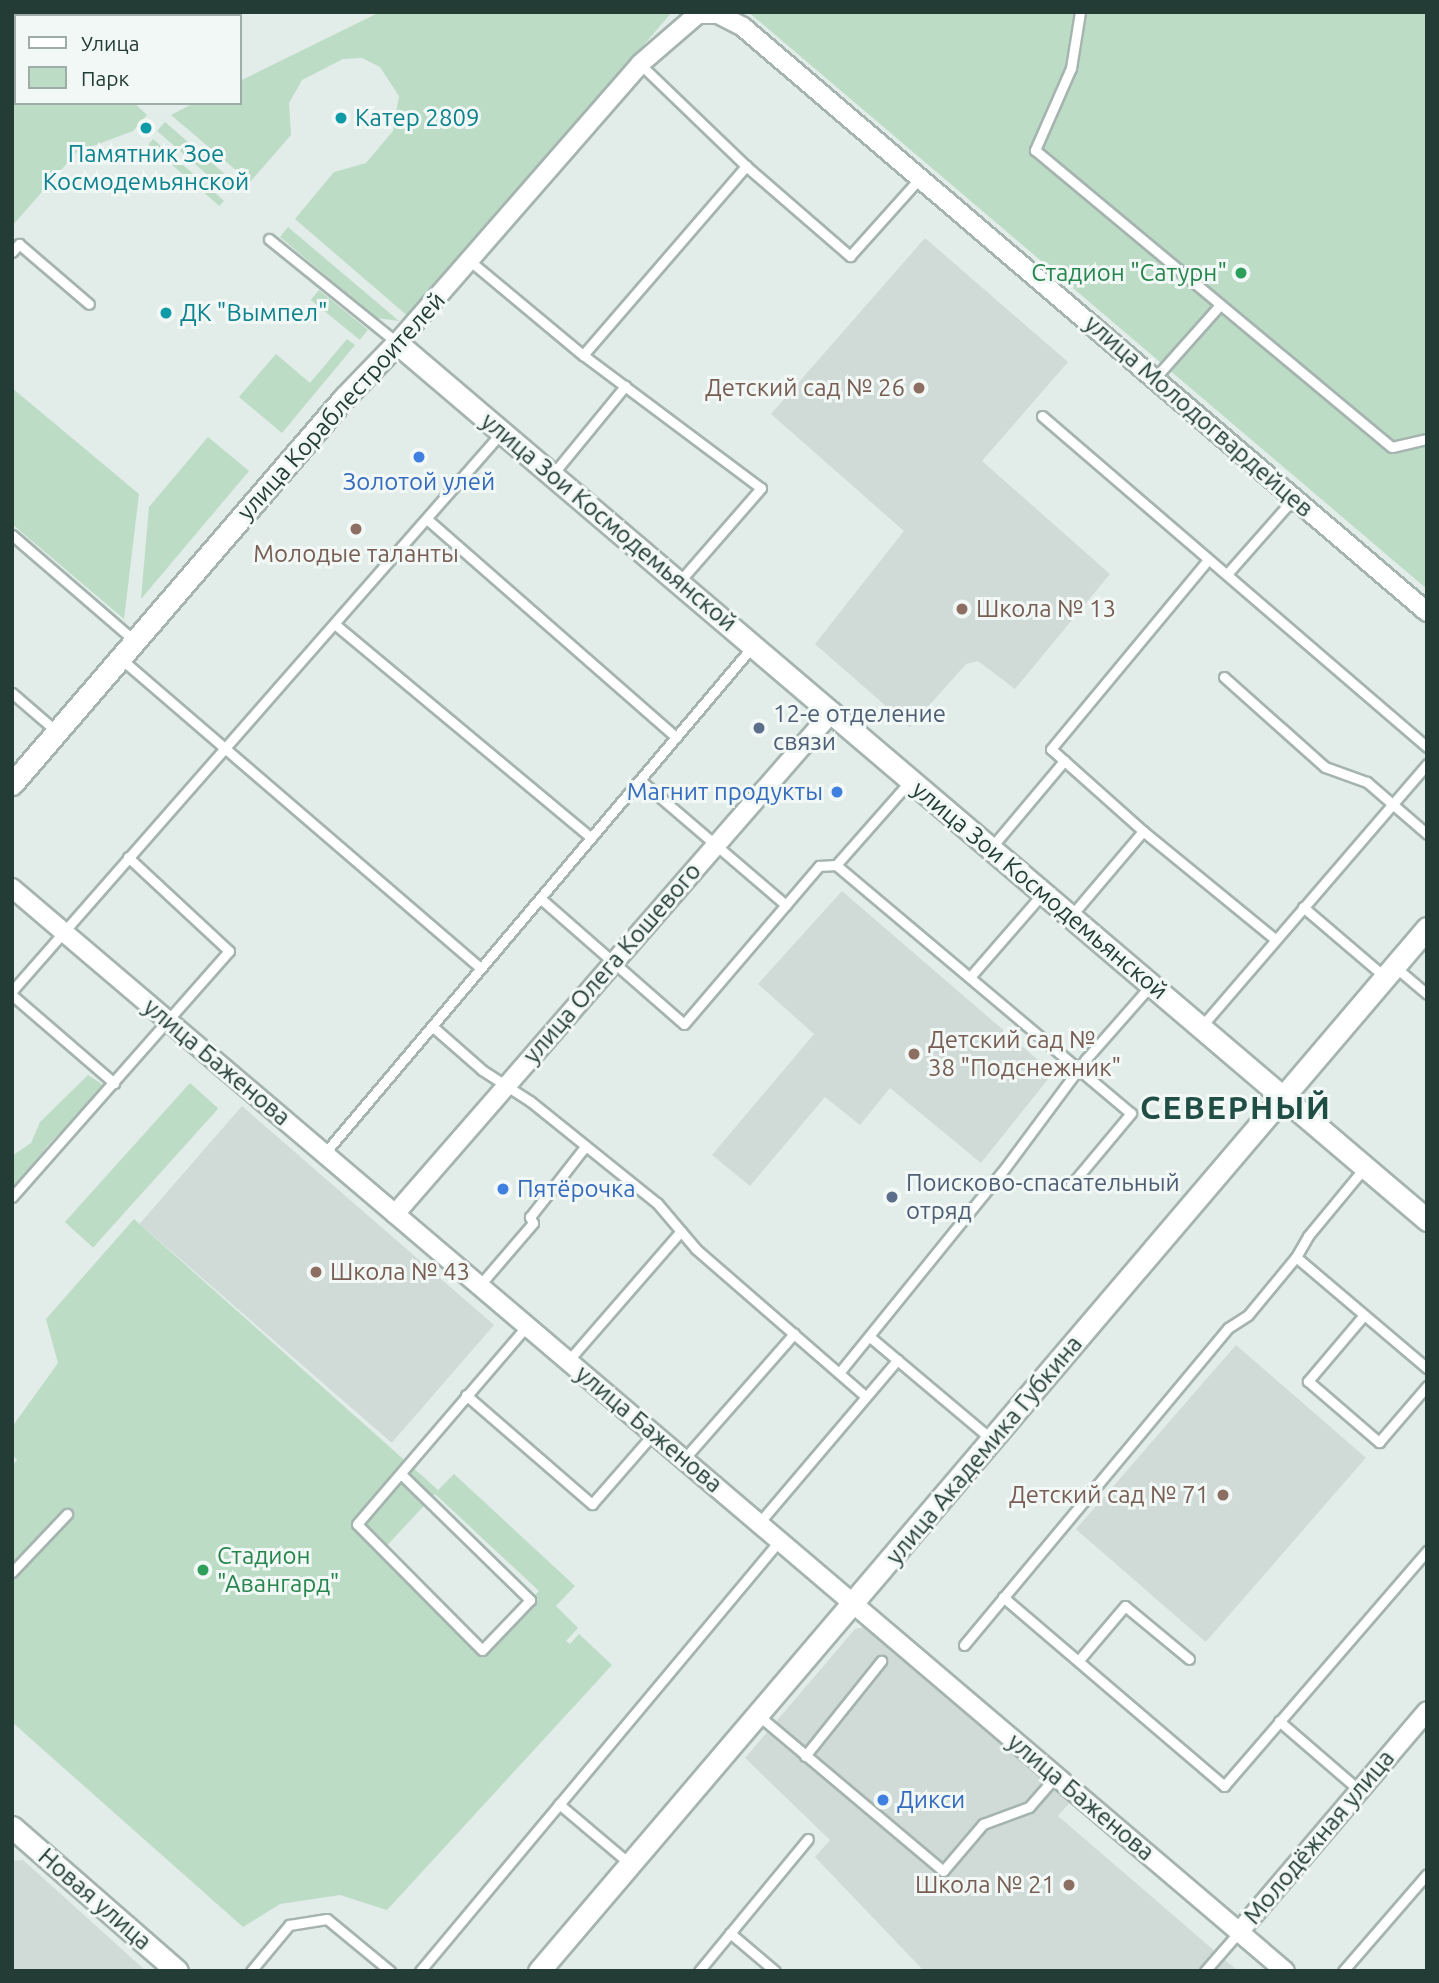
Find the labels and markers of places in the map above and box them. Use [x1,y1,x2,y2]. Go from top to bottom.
place label: Катер 2809 [355,104,480,132]
marker: Катер 2809 [333,110,349,126]
marker: Памятник Зое Космодемьянской [138,120,154,136]
place label: Памятник Зое Космодемьянской [43,140,249,196]
place label: Стадион "Сатурн" [1031,259,1227,287]
marker: Стадион "Сатурн" [1233,265,1249,281]
place label: ДК "Вымпел" [180,299,328,327]
marker: ДК "Вымпел" [158,305,174,321]
place label: Детский сад № 26 [705,374,905,402]
marker: Детский сад № 26 [911,380,927,396]
marker: Золотой улей [411,449,427,465]
place label: Золотой улей [343,468,495,496]
marker: Молодые таланты [348,521,364,537]
place label: Молодые таланты [253,540,459,568]
place label: Школа № 13 [976,595,1116,623]
marker: Школа № 13 [954,601,970,617]
place label: 12-е отделение связи [773,700,946,756]
marker: 12-е отделение связи [751,720,767,736]
place label: Магнит продукты [627,778,823,806]
marker: Магнит продукты [829,784,845,800]
place label: Детский сад № 38 "Подснежник" [928,1026,1121,1082]
marker: Детский сад № 38 "Подснежник" [906,1046,922,1062]
place label: Поисково-спасательный отряд [906,1169,1180,1225]
place label: Пятёрочка [517,1175,636,1203]
marker: Пятёрочка [495,1181,511,1197]
marker: Поисково-спасательный отряд [884,1189,900,1205]
place label: Школа № 43 [330,1258,470,1286]
marker: Школа № 43 [308,1264,324,1280]
place label: Детский сад № 71 [1009,1481,1209,1509]
marker: Детский сад № 71 [1215,1487,1231,1503]
place label: Стадион "Авангард" [217,1542,339,1598]
marker: Стадион "Авангард" [195,1562,211,1578]
place label: Дикси [897,1786,965,1814]
marker: Дикси [875,1792,891,1808]
place label: Школа № 21 [915,1871,1055,1899]
marker: Школа № 21 [1061,1877,1077,1893]

